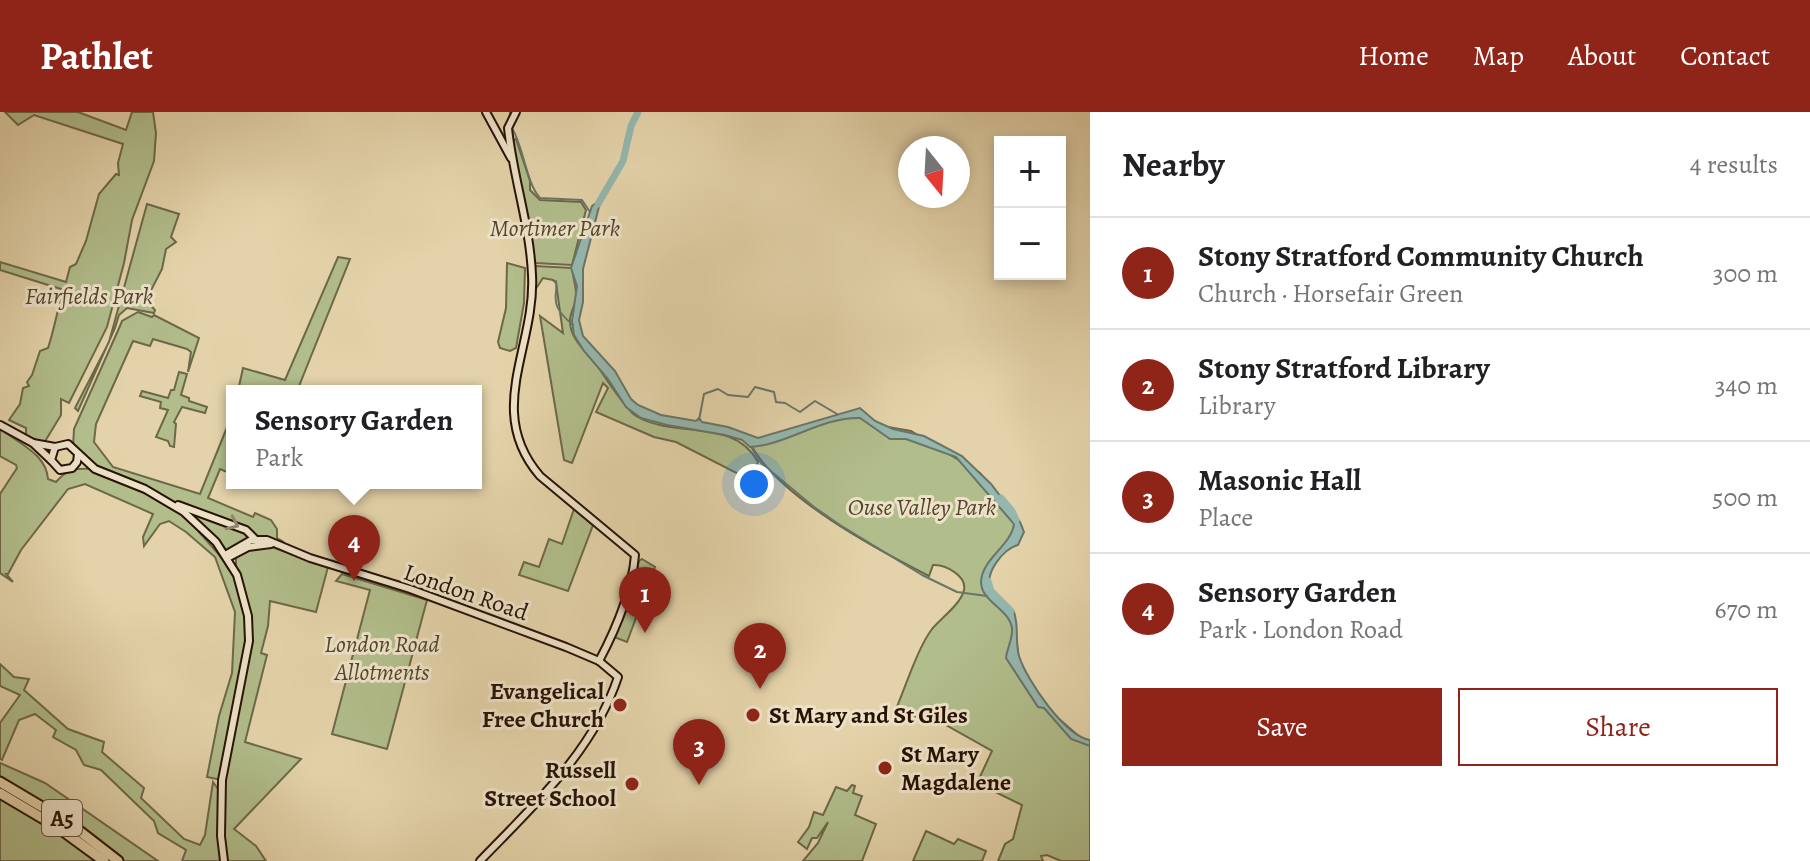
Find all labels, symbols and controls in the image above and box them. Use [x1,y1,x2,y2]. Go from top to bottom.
text: Pathlet [40,30,153,82]
text: Home [1358,37,1429,75]
text: Map [1473,37,1524,75]
text: About [1568,37,1636,75]
text: Contact [1680,37,1770,75]
north arrow [898,136,970,208]
map controls [994,136,1066,280]
button: + [994,136,1066,208]
text: Nearby [1122,141,1225,188]
text: 4 results [1690,147,1778,182]
button: − [994,208,1066,280]
park label: Mortimer Park [490,212,621,244]
text: Stony Stratford Community Church [1198,236,1644,276]
text: 1 [1143,256,1153,291]
text: 300 m [1713,256,1778,291]
text: Church · Horsefair Green [1198,276,1463,311]
park label: Fairfields Park [25,280,154,312]
text: Stony Stratford Library [1198,348,1490,388]
text: 2 [1142,368,1154,403]
text: 340 m [1715,368,1778,403]
popup [226,385,482,489]
text: Library [1198,388,1275,423]
text: Sensory Garden [255,400,453,440]
text: Park [255,440,303,475]
text: Masonic Hall [1198,460,1361,500]
your location [734,464,774,504]
text: 3 [1142,480,1154,515]
text: 500 m [1712,480,1778,515]
park label: Ouse Valley Park [848,491,997,523]
text: Place [1198,500,1253,535]
one-way arrow [225,515,239,531]
pin: 4 [328,515,380,581]
street label: London Road [399,556,533,628]
pin: 1 [619,567,671,633]
text: Sensory Garden [1198,572,1397,612]
text: 4 [1142,592,1154,627]
text: 670 m [1714,592,1778,627]
text: Park · London Road [1198,612,1403,647]
pin: 2 [734,623,786,689]
park label: London Road Allotments [324,628,440,688]
place label: Evangelical Free Church [482,675,605,735]
button: Save [1122,688,1442,766]
button: Share [1458,688,1778,766]
marker: Evangelical Free Church [611,696,629,714]
place label: St Mary and St Giles [769,699,968,731]
marker: St Mary and St Giles [744,706,762,724]
pin: 3 [673,719,725,785]
place label: St Mary Magdalene [901,738,1011,798]
place label: Russell Street School [484,754,617,814]
marker: St Mary Magdalene [876,759,894,777]
marker: Russell Street School [623,775,641,793]
road number: A5 [42,800,82,836]

